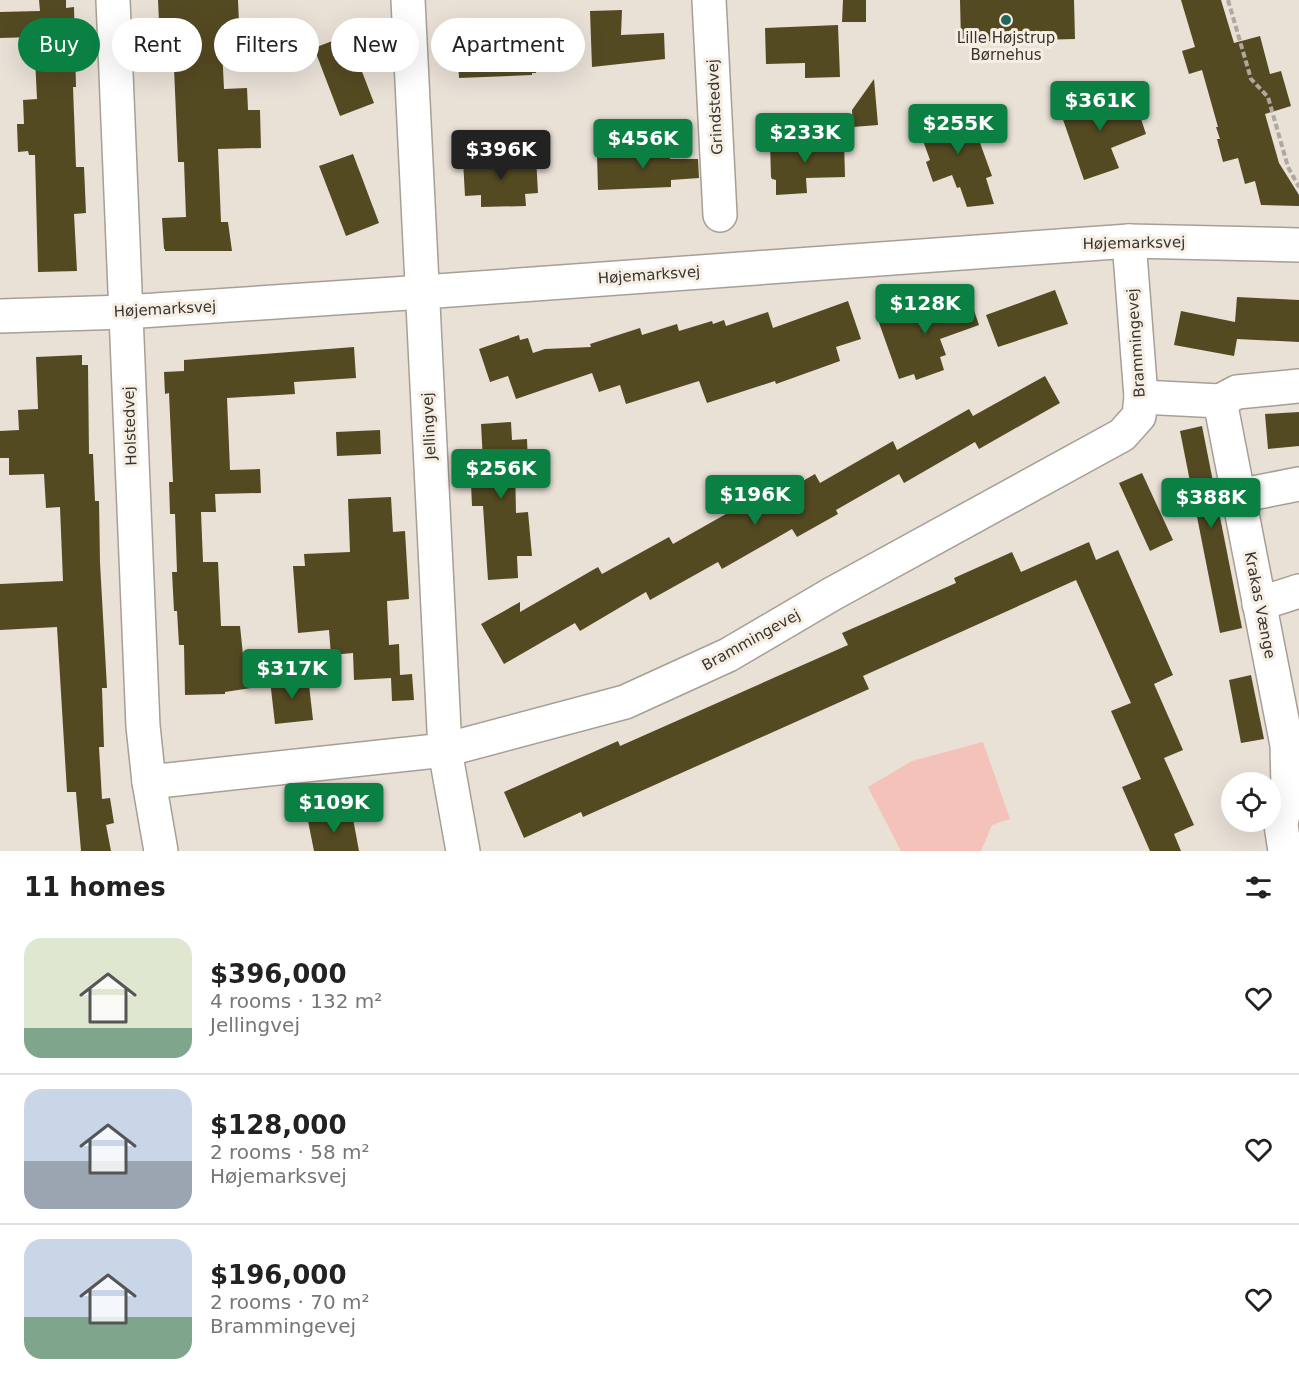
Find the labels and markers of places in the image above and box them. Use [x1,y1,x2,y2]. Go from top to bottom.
marker: Lille Højstrup Børnehus [999,13,1013,27]
place label: Lille Højstrup Børnehus [957,29,1055,64]
pin: $361K [1058,81,1142,132]
pin: $255K [916,104,1000,155]
pin: $233K [763,113,847,164]
pin: $456K [601,119,685,170]
pin: $396K [459,130,543,181]
pin: $128K [883,284,967,335]
pin: $256K [459,449,543,500]
pin: $196K [713,475,797,526]
pin: $388K [1169,478,1253,529]
pin: $317K [250,649,334,700]
pin: $109K [292,783,376,834]

